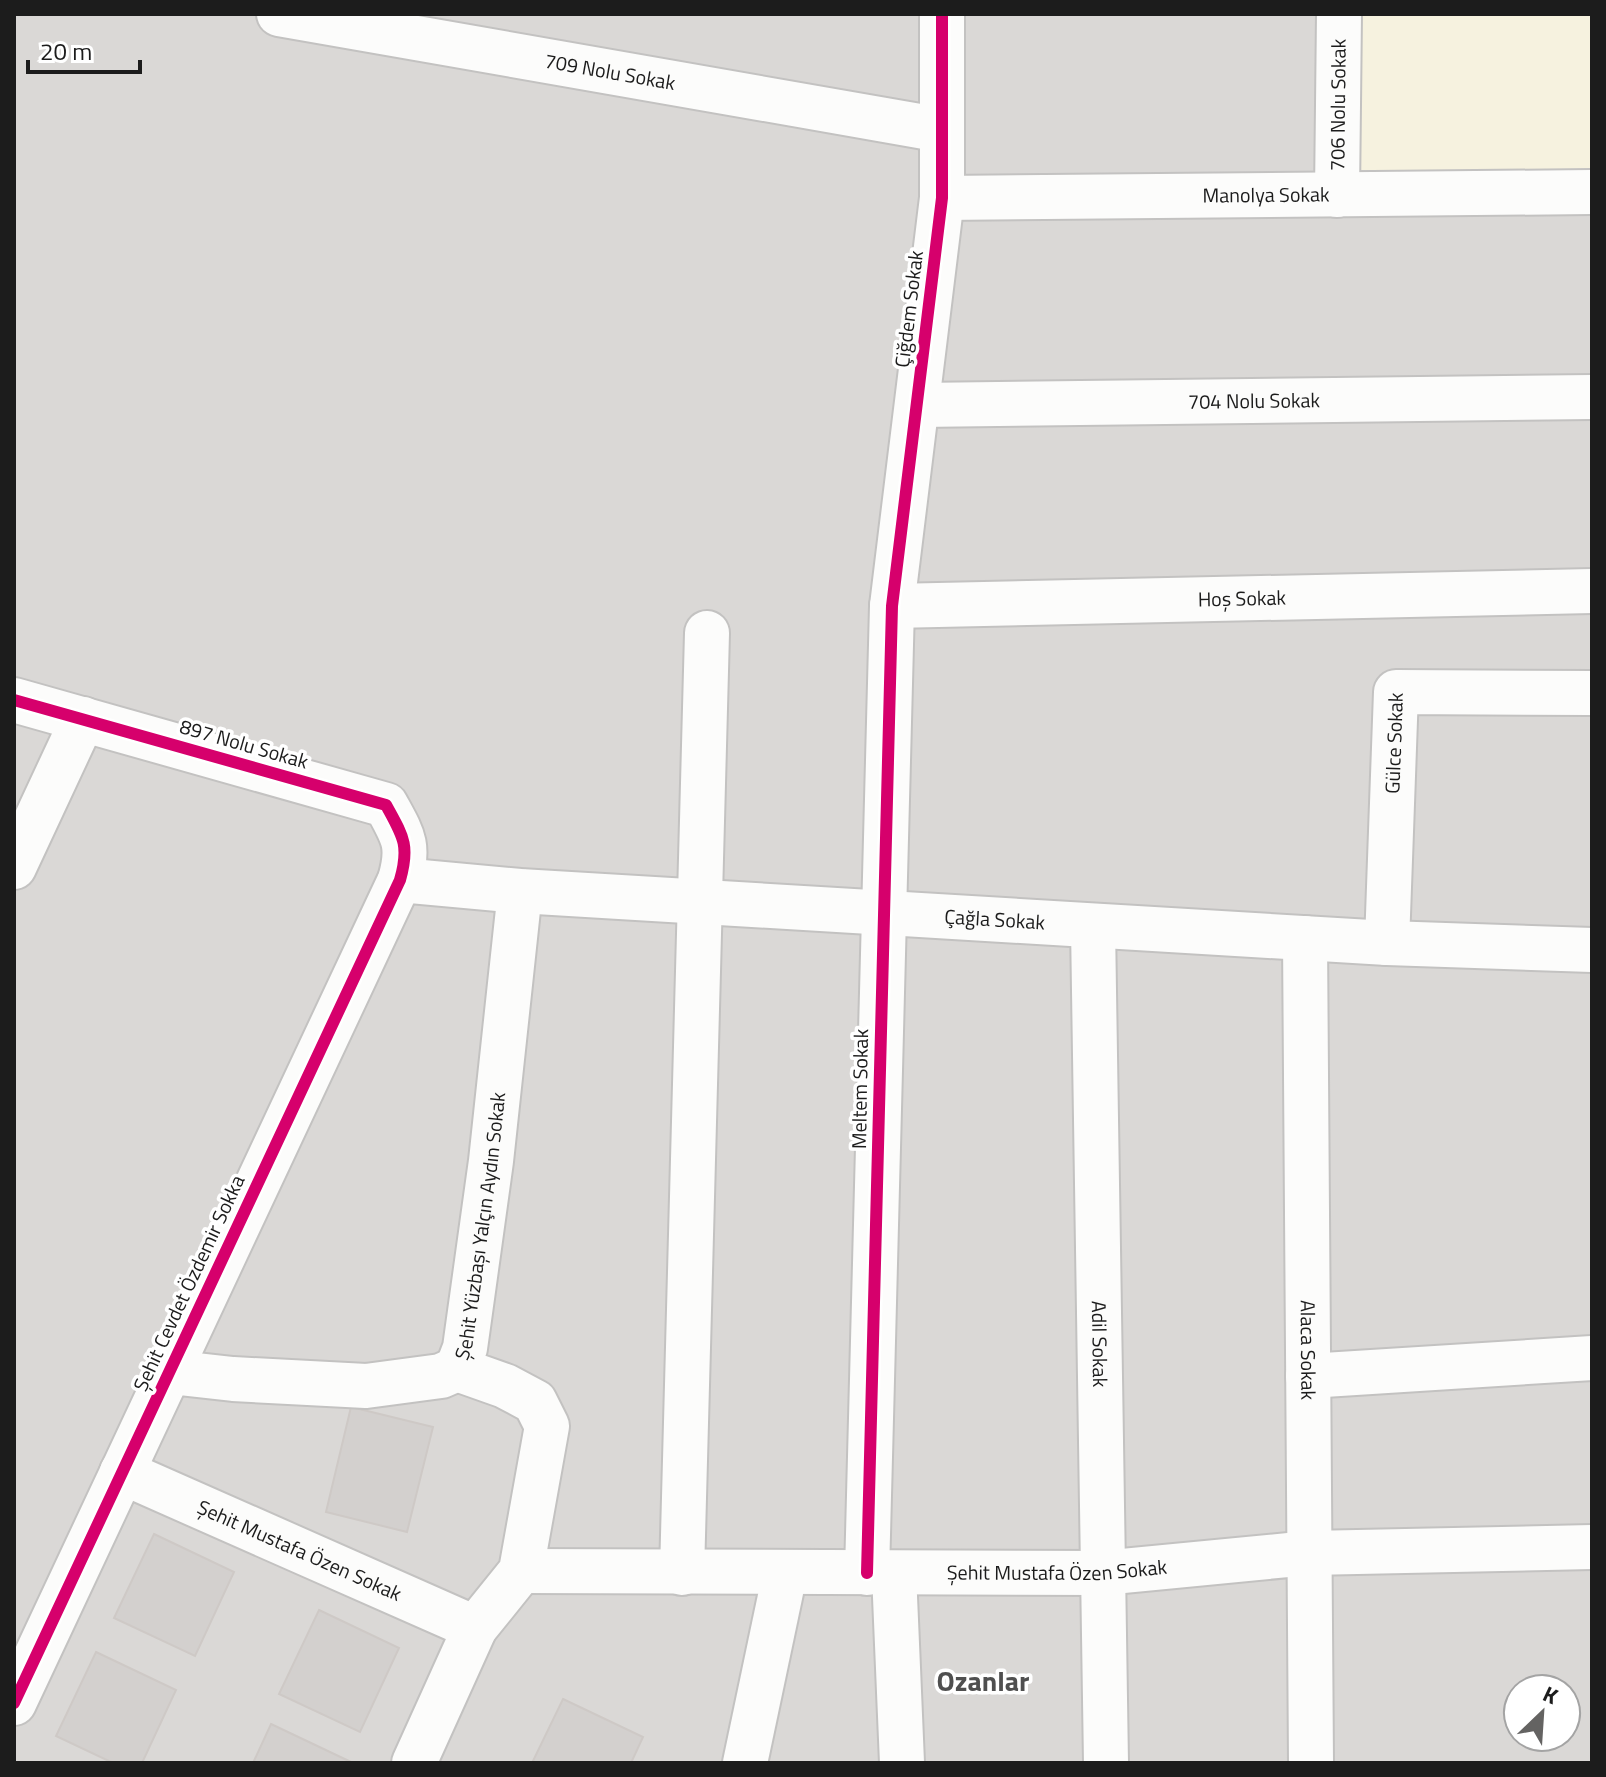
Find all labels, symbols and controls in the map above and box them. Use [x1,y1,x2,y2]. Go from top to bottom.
scale bar [28,24,140,74]
text: 20 m [40,33,92,69]
street label: 706 Nolu Sokak [1321,38,1354,171]
street label: 709 Nolu Sokak [542,45,678,98]
street label: Manolya Sokak [1202,178,1330,211]
street label: Çiğdem Sokak [886,248,931,369]
street label: 704 Nolu Sokak [1188,384,1321,417]
street label: Hoş Sokak [1197,582,1287,614]
street label: Gülce Sokak [1376,692,1411,794]
street label: 897 Nolu Sokak [176,710,312,777]
street label: Çağla Sokak [943,900,1046,937]
street label: Meltem Sokak [843,1028,876,1149]
street label: Şehit Yüzbaşı Yalçın Aydın Sokak [446,1090,513,1364]
street label: Şehit Cevdet Özdemir Sokka [125,1170,252,1396]
street label: Alaca Sokak [1293,1300,1324,1401]
street label: Adil Sokak [1084,1301,1116,1388]
street label: Şehit Mustafa Özen Sokak [193,1491,407,1609]
street label: Şehit Mustafa Özen Sokak [947,1551,1169,1588]
district label: Ozanlar [936,1659,1030,1702]
north arrow [1502,1673,1582,1753]
text: K [1537,1677,1564,1713]

